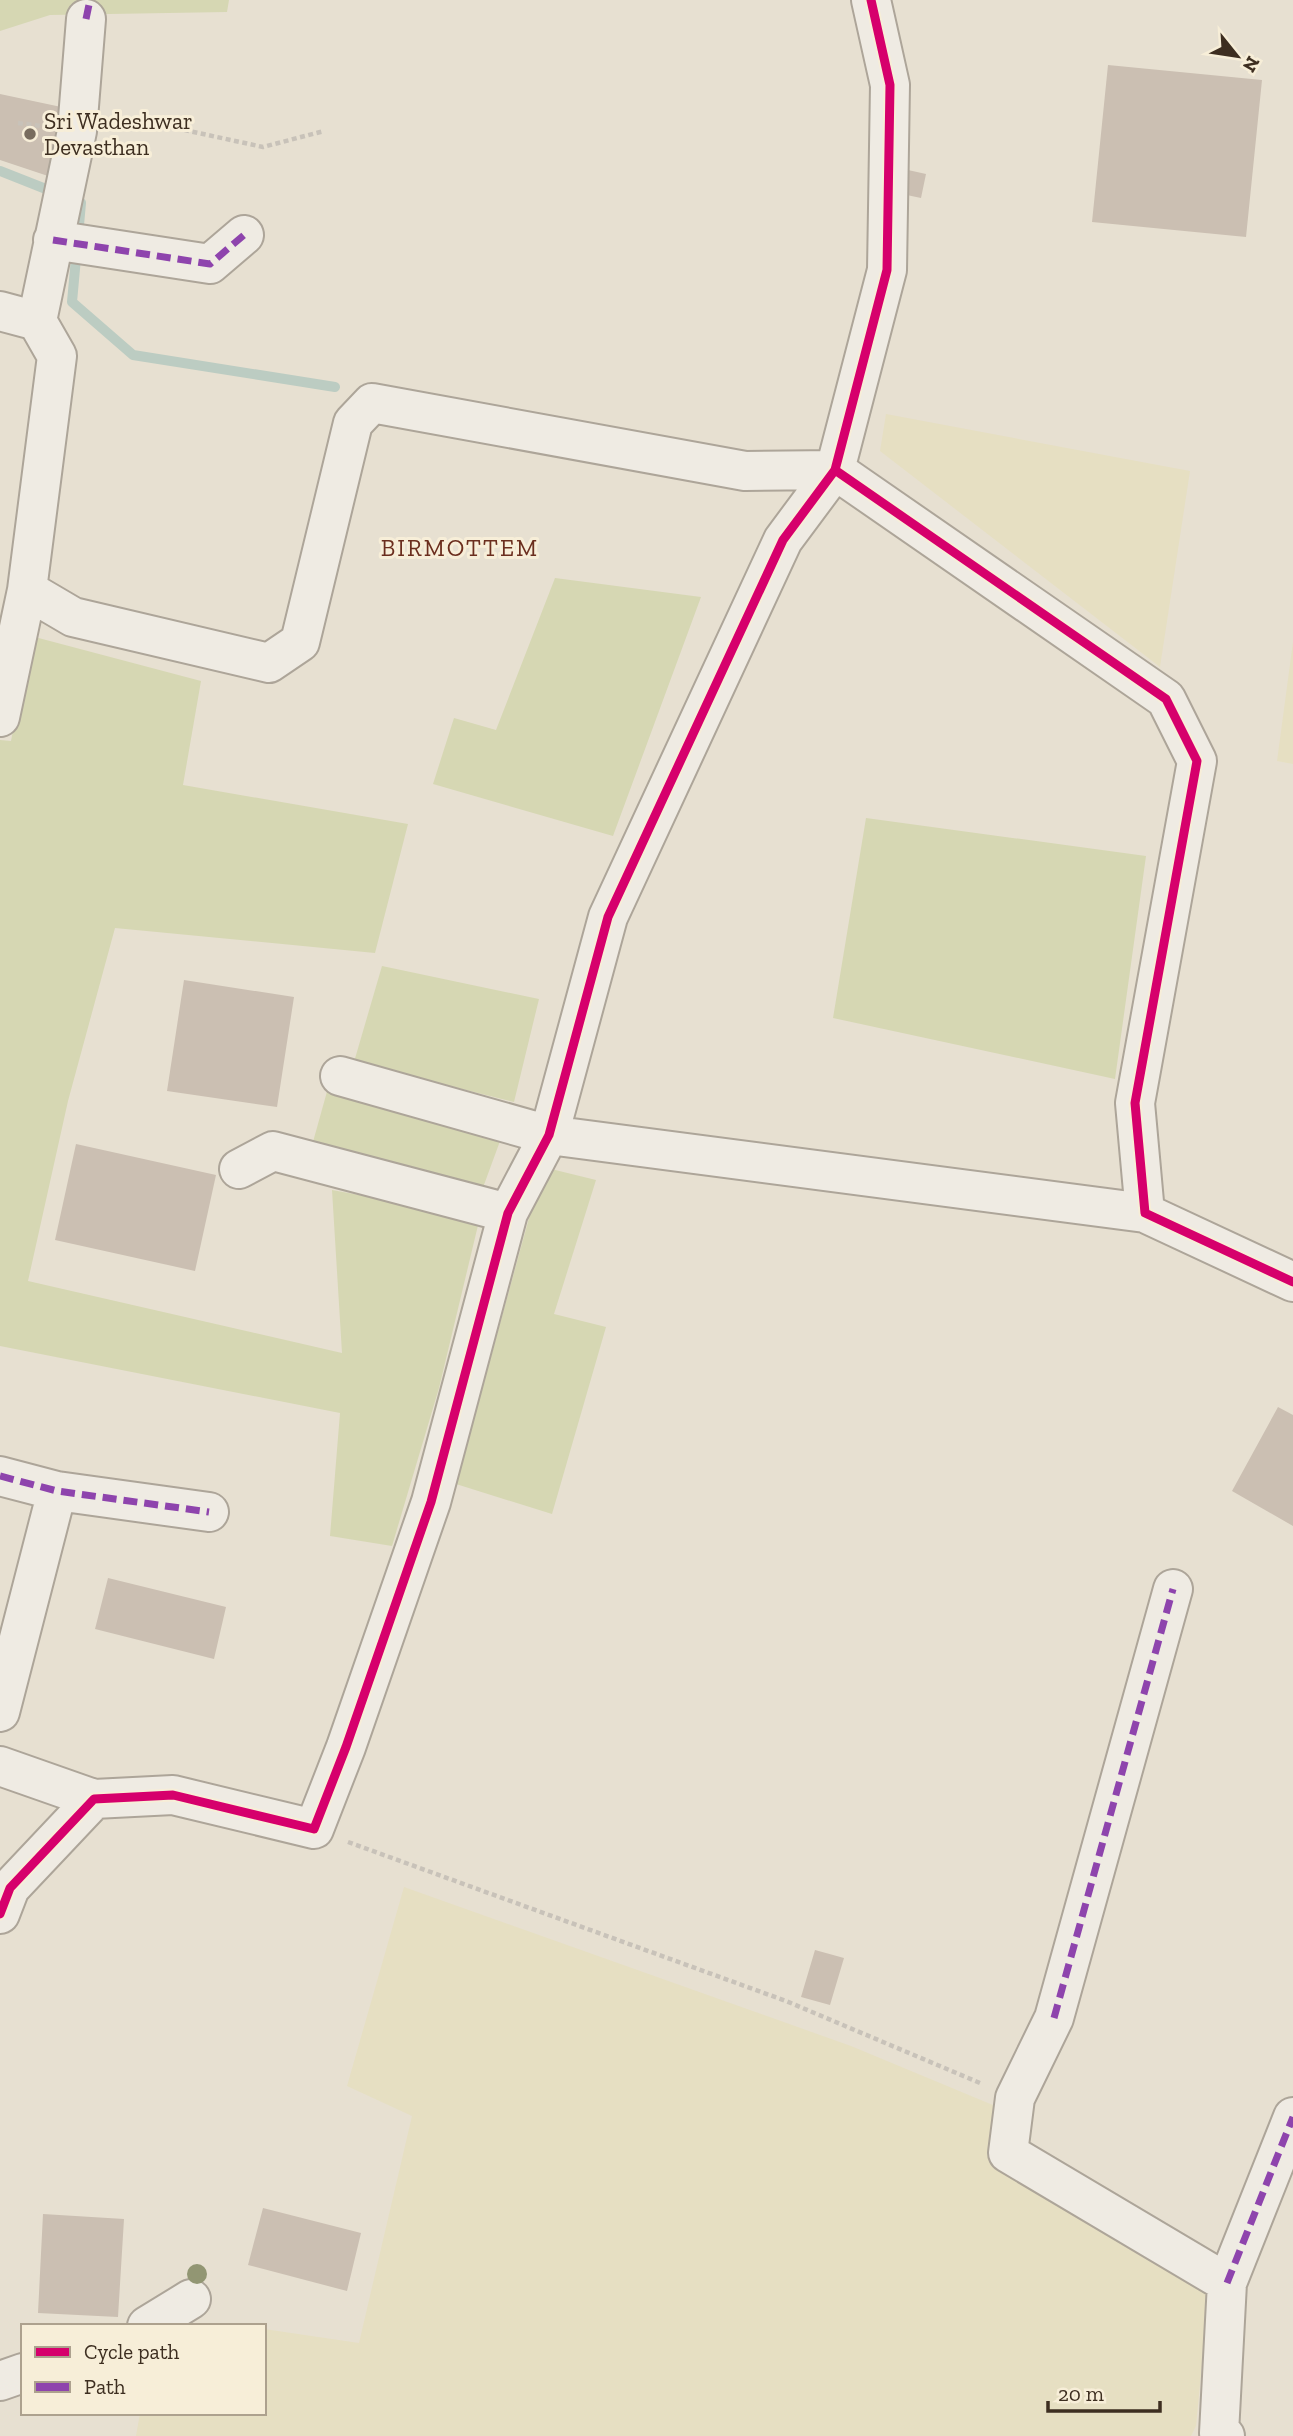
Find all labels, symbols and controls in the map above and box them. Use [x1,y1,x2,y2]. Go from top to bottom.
north arrow [1202,21,1272,91]
text: N [1238,52,1265,76]
place label: Sri Wadeshwar Devasthan [44,107,193,161]
marker: Sri Wadeshwar Devasthan [22,126,38,142]
district label: BIRMOTTEM [381,533,539,562]
legend [21,2324,266,2415]
text: Cycle path [84,2339,179,2364]
scale bar [1048,2370,1160,2414]
text: Path [84,2374,126,2399]
text: 20 m [1058,2381,1104,2406]

